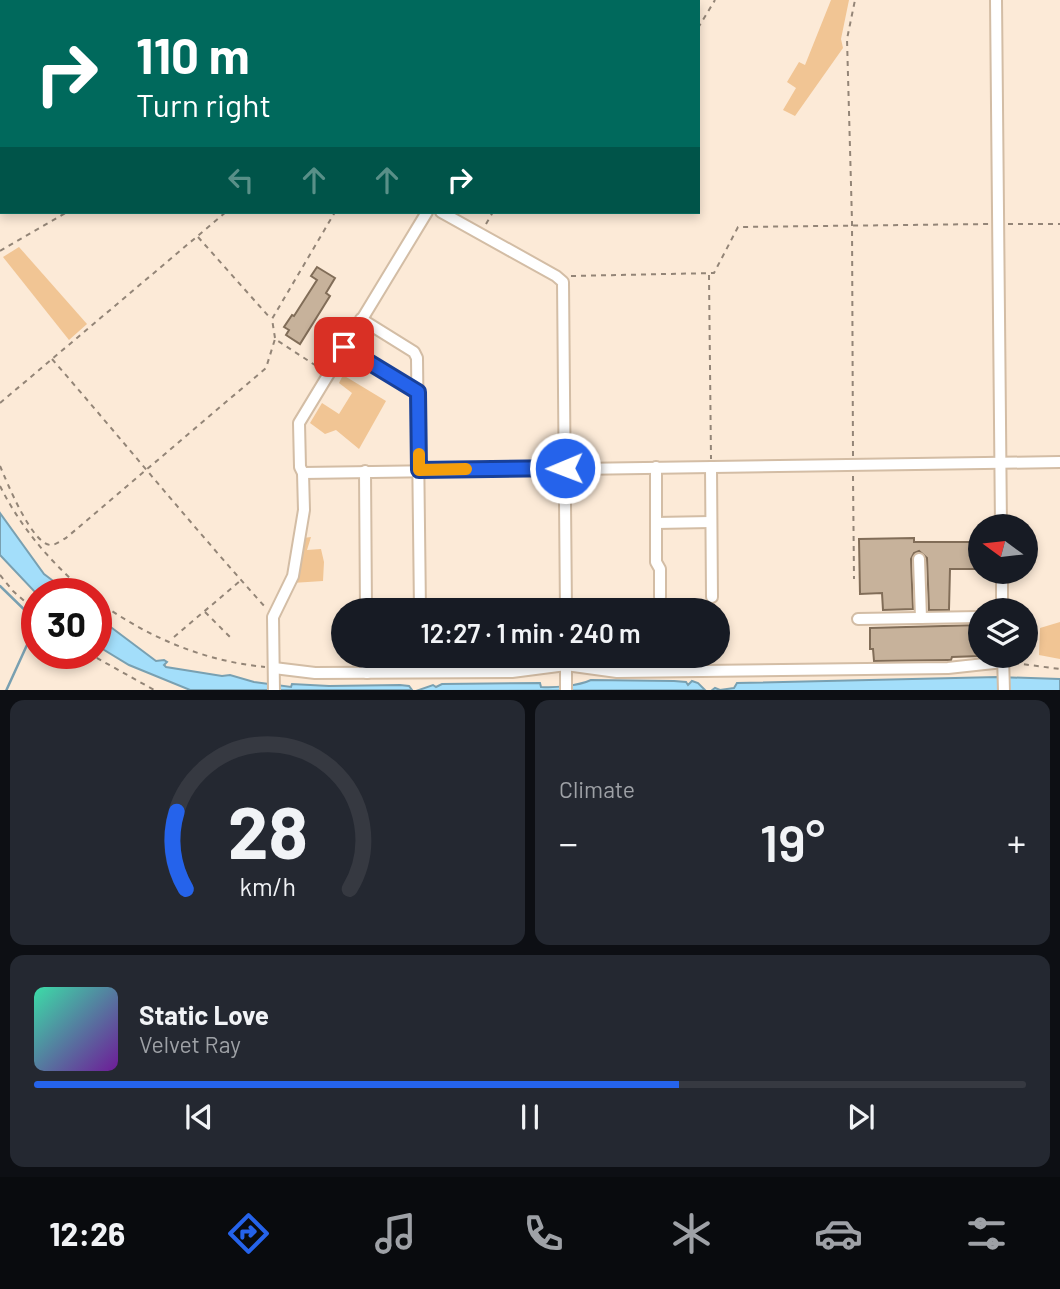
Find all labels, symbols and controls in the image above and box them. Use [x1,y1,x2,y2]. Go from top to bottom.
text: 110 m [136,25,250,84]
icon: right [21,28,112,119]
text: Turn right [136,85,271,123]
icon: left [222,161,260,199]
icon: ahead [295,161,333,199]
icon: ahead [368,161,406,199]
icon: right [441,161,479,199]
pin [314,317,374,377]
icon: arrive [325,328,363,366]
position arrow [528,431,602,505]
north arrow [968,514,1038,584]
map controls [968,514,1038,668]
speed limit sign: 30 [21,578,112,669]
button: layers [968,598,1038,668]
text: 12:27 · 1 min · 240 m [420,617,641,648]
text: Climate [559,775,635,803]
text: 28 [227,786,308,874]
text: 19° [760,810,825,872]
text: − [559,819,578,865]
text: + [1007,819,1026,865]
text: km/h [239,870,296,900]
text: Static Love [139,999,269,1030]
text: Velvet Ray [139,1030,241,1058]
icon: previous [180,1098,218,1136]
icon: pause [511,1098,549,1136]
icon: next [842,1098,880,1136]
icon: directions [224,1209,273,1258]
icon: music [371,1209,420,1258]
icon: phone [519,1209,568,1258]
icon: climate [667,1209,716,1258]
icon: car [814,1209,863,1258]
icon: filters [962,1209,1011,1258]
text: 12:26 [49,1214,125,1252]

